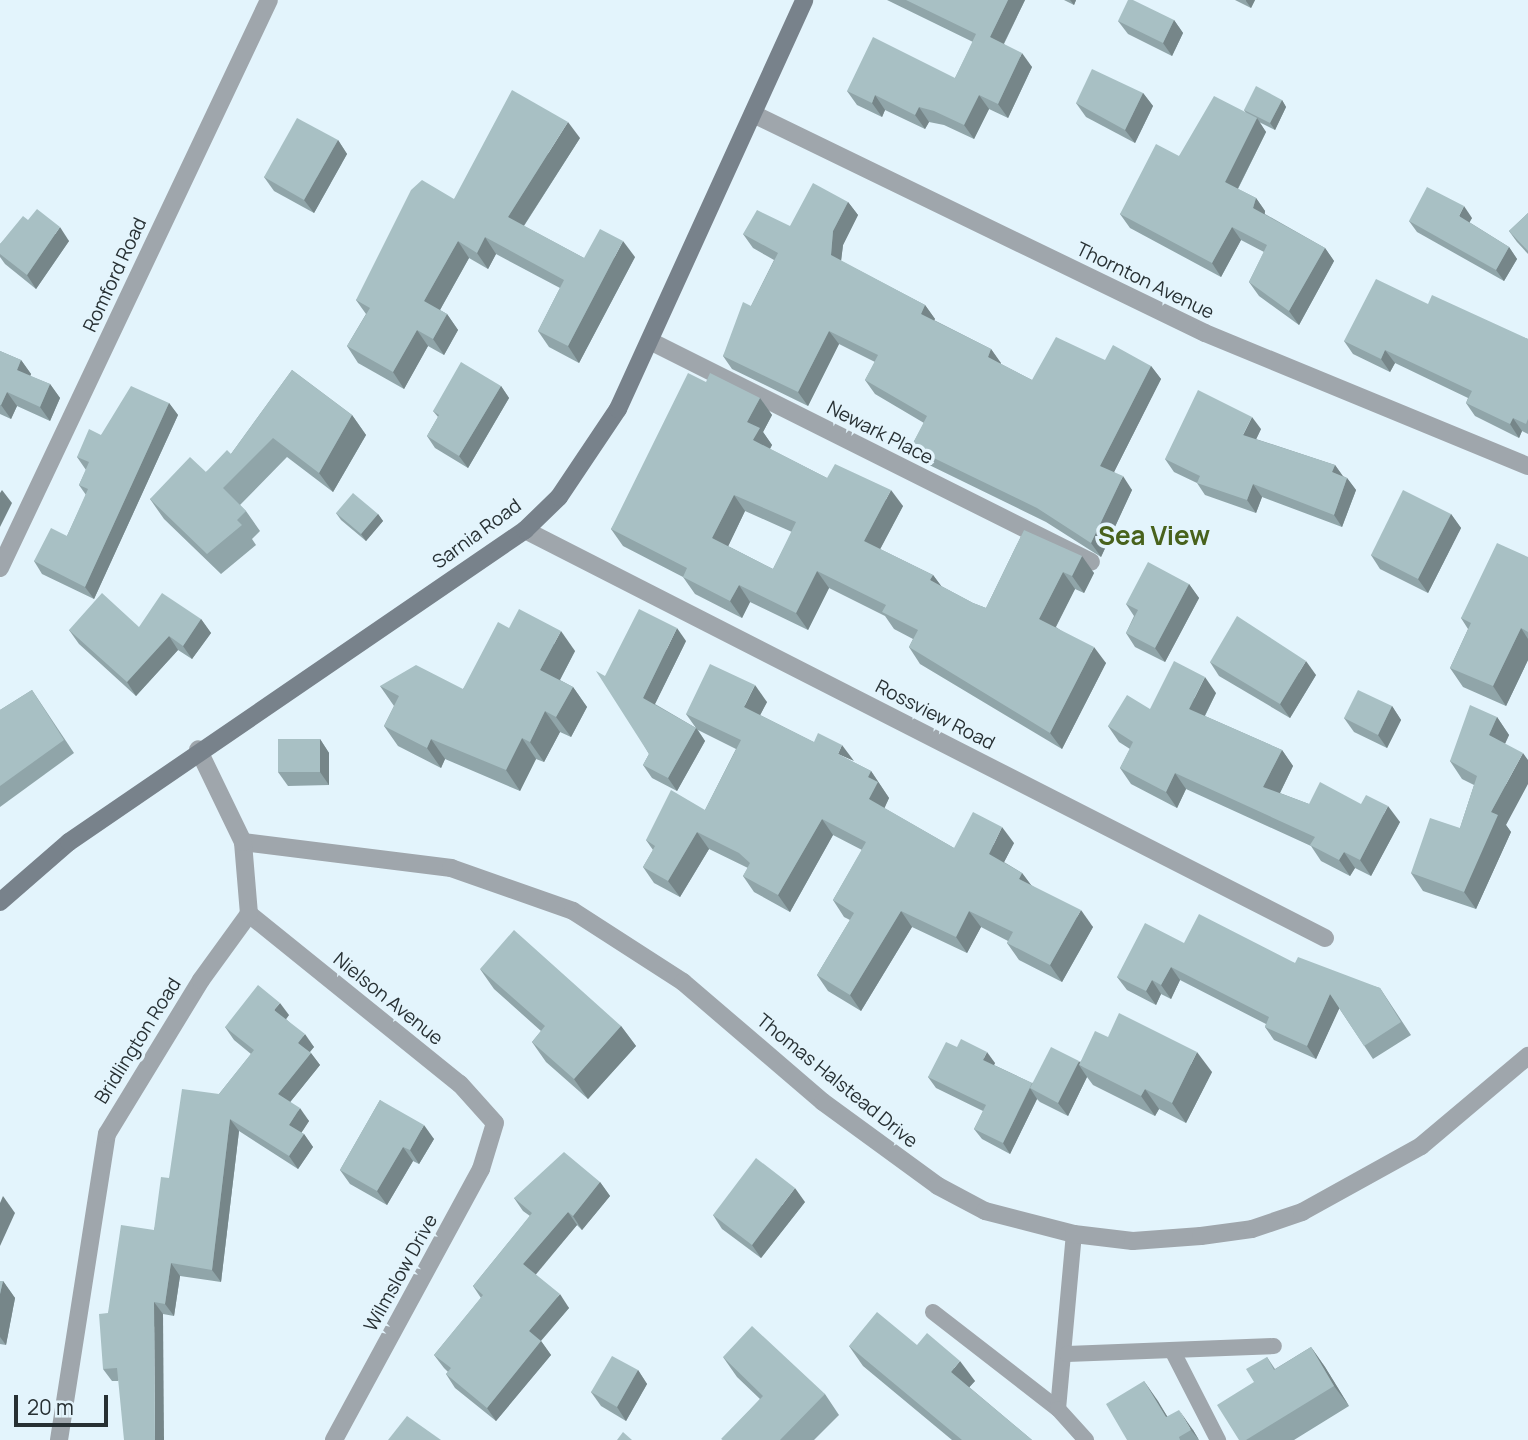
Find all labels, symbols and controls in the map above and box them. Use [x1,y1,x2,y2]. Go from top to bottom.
street label: Romford Road [79,214,151,336]
street label: Thornton Avenue [1072,238,1218,324]
street label: Newark Place [823,396,937,470]
street label: Sarnia Road [428,494,526,574]
district label: Sea View [1098,520,1210,552]
street label: Rossview Road [871,675,999,755]
street label: Nielson Avenue [329,948,447,1050]
street label: Bridlington Road [90,974,186,1108]
street label: Thomas Halstead Drive [752,1009,922,1153]
street label: Wilmslow Drive [359,1210,443,1336]
scale bar [18,1380,112,1424]
text: 20 m [27,1393,74,1421]

